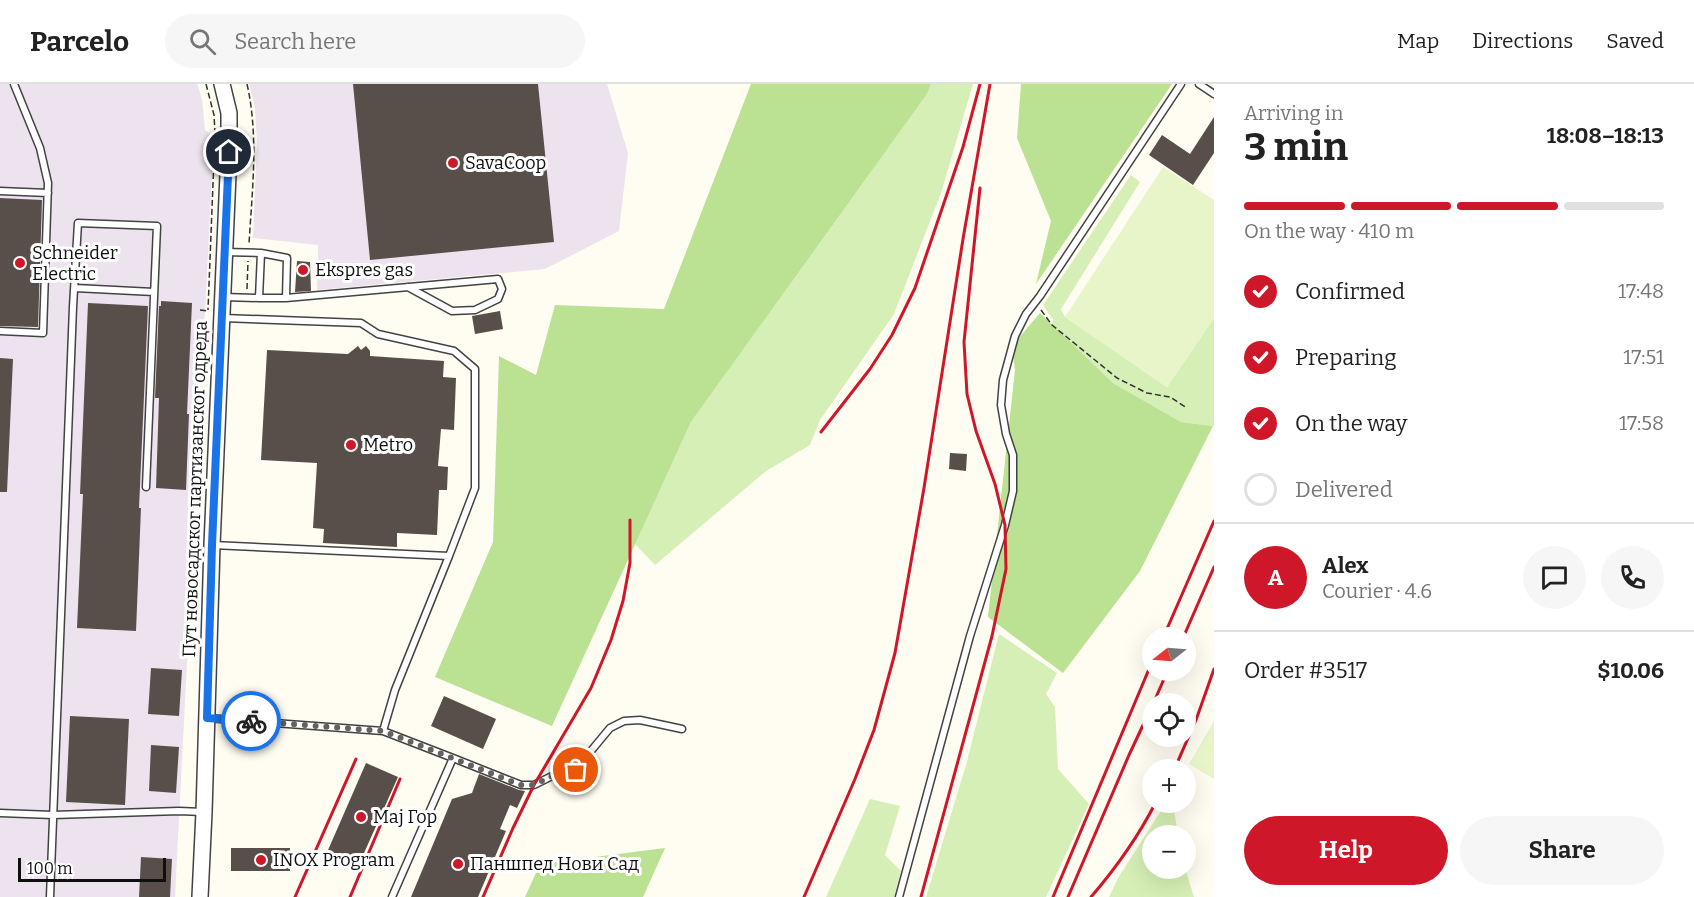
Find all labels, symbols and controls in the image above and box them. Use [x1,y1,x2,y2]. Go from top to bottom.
search box [165,14,585,68]
text: Parcelo [30,25,129,58]
icon: search [186,25,219,58]
text: Search here [234,28,356,55]
text: Map [1397,28,1439,54]
text: Directions [1472,28,1573,54]
text: Saved [1606,28,1664,54]
text: Arriving in [1244,101,1343,125]
text: 18:08–18:13 [1547,122,1664,149]
text: 3 min [1244,124,1348,170]
pin [203,126,254,177]
icon: home [212,135,245,168]
place label: SavaCoop [465,152,546,174]
marker: SavaCoop [446,156,460,170]
text: On the way · 410 m [1244,219,1414,243]
place label: Schneider Electric [32,242,118,285]
marker: Schneider Electric [13,256,27,270]
place label: Ekspres gas [315,259,413,281]
marker: Ekspres gas [296,263,310,277]
icon: check [1244,275,1277,308]
text: Confirmed [1295,278,1405,305]
text: 17:48 [1618,279,1664,303]
street label: Пут новосадског партизанског одреда [178,320,212,658]
icon: check [1244,341,1277,374]
text: Preparing [1295,344,1397,371]
text: 17:51 [1623,345,1664,369]
icon: check [1244,407,1277,440]
text: On the way [1295,410,1407,437]
text: 17:58 [1619,411,1664,435]
place label: Metro [363,434,413,456]
marker: Metro [344,438,358,452]
text: Delivered [1295,476,1393,503]
button: chat [1523,546,1586,609]
button: phone [1601,546,1664,609]
text: Alex [1322,552,1368,579]
text: A [1268,564,1283,591]
text: Courier · 4.6 [1322,579,1432,603]
north arrow [1142,627,1196,681]
map controls [1142,627,1196,879]
text: Order #3517 [1244,657,1367,684]
text: $10.06 [1597,657,1664,684]
courier [221,691,281,751]
button: locate [1142,693,1196,747]
icon: bike [235,705,268,738]
pin [550,744,601,795]
icon: bag [559,753,592,786]
button: + [1142,759,1196,813]
place label: Мај Гор [373,806,437,828]
marker: Мај Гор [354,810,368,824]
button: Help [1244,816,1448,885]
button: Share [1460,816,1664,885]
button: − [1142,825,1196,879]
place label: INOX Program [273,849,395,871]
marker: INOX Program [254,853,268,867]
place label: Паншпед Нови Сад [470,853,639,875]
scale bar [18,855,166,882]
marker: Паншпед Нови Сад [451,857,465,871]
text: 100 m [27,859,72,878]

